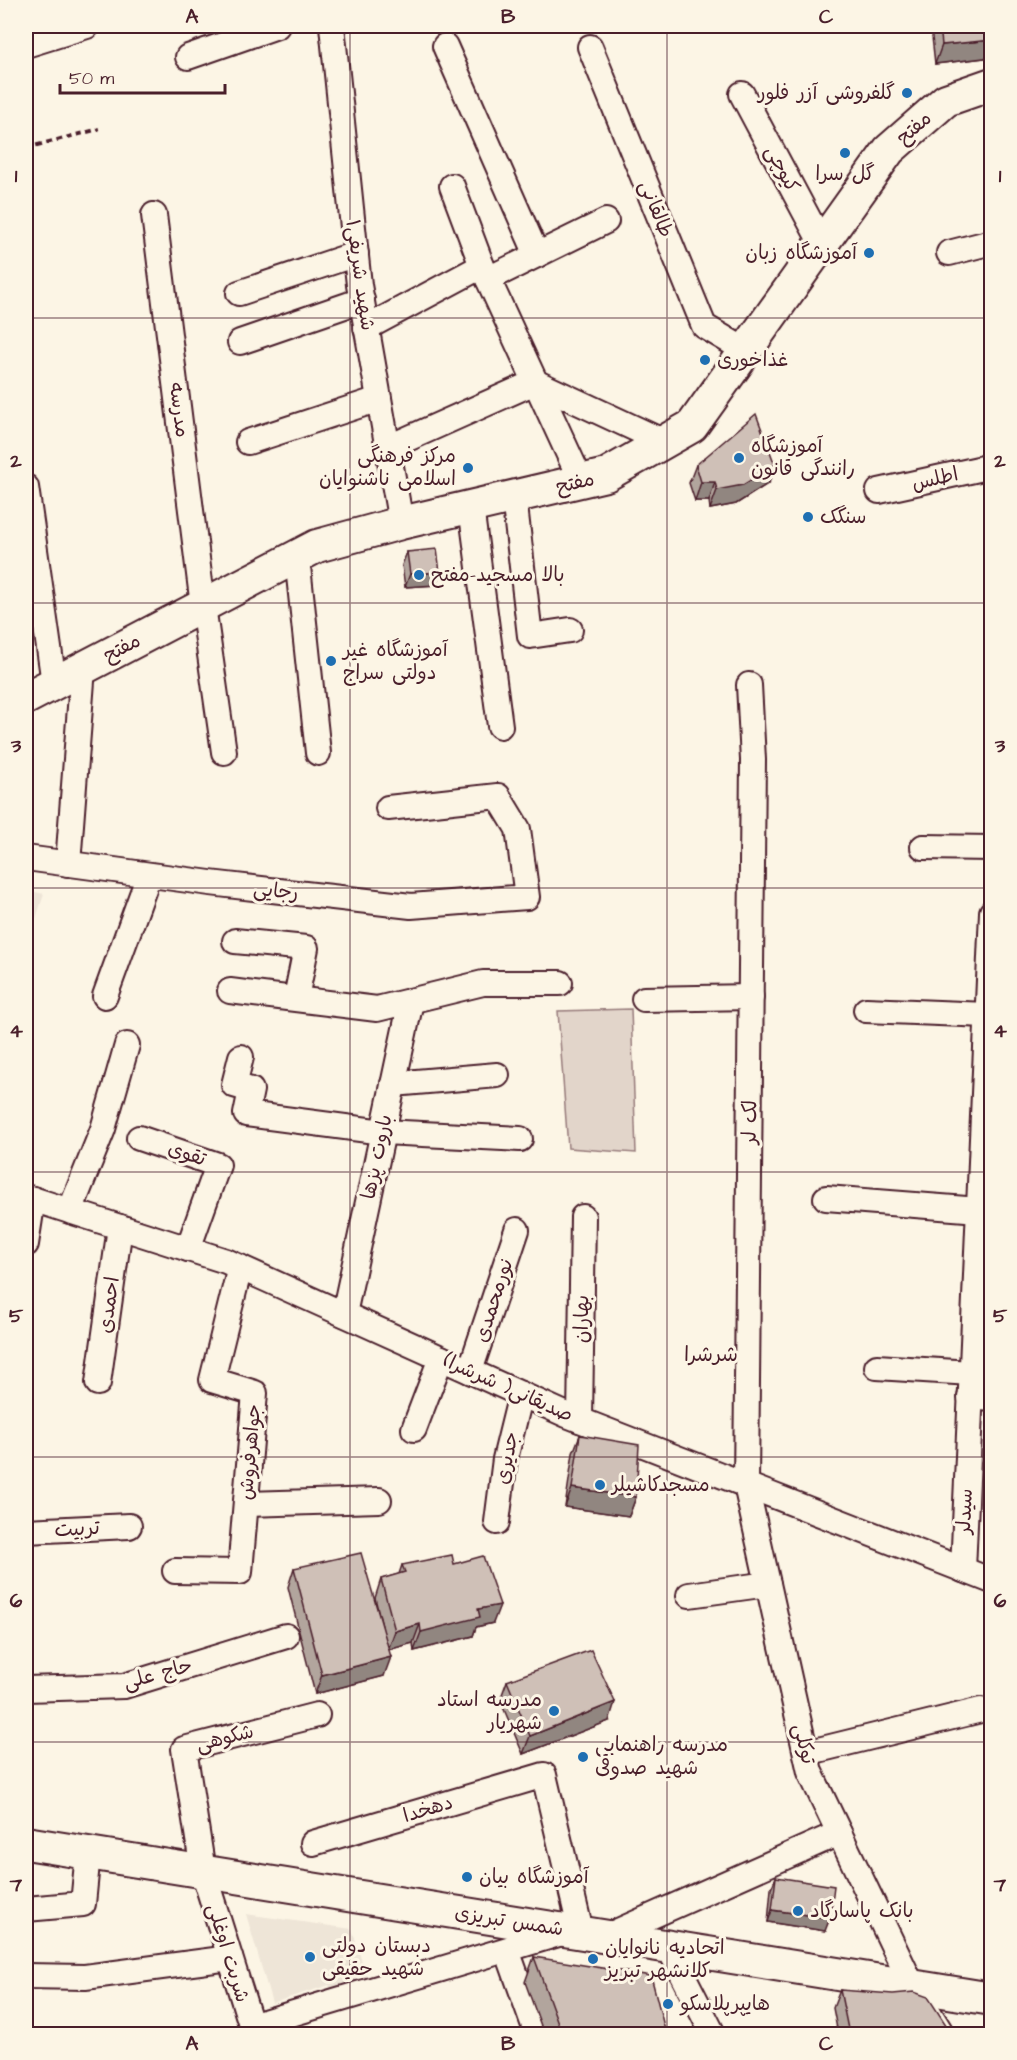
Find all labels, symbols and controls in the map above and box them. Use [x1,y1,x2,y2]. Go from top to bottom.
text: A [186,3,199,31]
text: B [501,3,516,31]
text: C [819,3,834,31]
scale bar [60,57,225,95]
text: 50 m [69,66,114,91]
place label: گلفروشی آزر فلور [756,79,895,107]
marker: گلفروشی آزر فلور [900,86,914,100]
street label: مفتح [890,105,938,151]
street label: کیوچی [758,140,806,198]
marker: گل سرا [838,146,852,160]
place label: گل سرا [815,160,875,188]
text: 1 [15,162,18,190]
text: 1 [999,162,1002,190]
street label: طالقانی [632,176,680,242]
street label: شهید شریفی۱ [338,218,382,332]
place label: آموزشگاه زبان [745,239,858,267]
marker: آموزشگاه زبان [862,246,876,260]
place label: غذاخوری [717,346,788,374]
marker: غذاخوری [698,353,712,367]
street label: مدرسه [162,381,196,439]
place label: آموزشگاه رانندگی قانون [751,432,855,483]
place label: مرکز فرهنگی اسلامی ناشنوایان [319,442,456,493]
text: 2 [9,447,22,475]
text: 2 [993,447,1006,475]
marker: آموزشگاه رانندگی قانون [732,451,746,465]
street label: اطلس [909,460,961,498]
marker: مرکز فرهنگی اسلامی ناشنوایان [461,461,475,475]
street label: مفتح [553,465,597,501]
place label: سنگک [820,503,866,531]
marker: سنگک [801,510,815,524]
place label: بالا مسجید-مفتح [431,561,565,589]
marker: بالا مسجید-مفتح [412,568,426,582]
street label: مفتح [98,627,146,669]
place label: آموزشگاه غیر دولتی سراج [341,636,449,687]
marker: آموزشگاه غیر دولتی سراج [324,654,338,668]
text: 3 [10,732,22,760]
text: 3 [994,732,1006,760]
street label: رجایی [252,875,300,907]
text: 4 [9,1017,23,1045]
text: 4 [993,1017,1007,1045]
street label: لک لر [736,1100,764,1146]
street label: باروت پزها [354,1112,400,1202]
street label: تقوی [164,1134,210,1174]
street label: نورمحمدی [467,1254,521,1346]
street label: احمدی [91,1275,127,1335]
street label: بهاران [568,1295,596,1343]
text: 5 [9,1302,24,1330]
text: 5 [993,1302,1008,1330]
district label: شرشرا [684,1340,738,1369]
street label: (شرشرا )صدیقانی [439,1347,577,1429]
street label: جواهرفروش [232,1403,268,1501]
street label: جدیری [488,1429,526,1487]
place label: مسجدکاشیلر [610,1471,710,1499]
marker: مسجدکاشیلر [593,1478,607,1492]
street label: سیدلر [950,1488,980,1536]
street label: تربیت [54,1514,101,1544]
text: 6 [10,1587,23,1615]
text: 6 [994,1587,1007,1615]
street label: حاج علی [120,1651,196,1697]
place label: مدرسه استاد شهریار [437,1686,542,1737]
marker: مدرسه استاد شهریار [547,1704,561,1718]
street label: شکوهی [193,1717,257,1759]
street label: توکلی [786,1721,822,1767]
place label: مدرسه راهنمایی شهید صدوقی [595,1731,728,1782]
marker: مدرسه راهنمایی شهید صدوقی [576,1750,590,1764]
street label: دهخدا [400,1788,456,1830]
place label: آموزشگاه بیان [479,1863,590,1891]
marker: آموزشگاه بیان [460,1870,474,1884]
text: 7 [9,1871,23,1899]
text: 7 [993,1871,1007,1899]
place label: بانک پاسارگاد [810,1897,914,1925]
street label: شمس تبریزی [453,1899,565,1943]
street label: شربت اوغلی [200,1900,256,2006]
marker: بانک پاسارگاد [791,1904,805,1918]
place label: دبستان دولتی شهید حقیقی [322,1932,431,1983]
place label: اتحادیه نانوایان کلانشهر تبریز [603,1934,725,1985]
marker: دبستان دولتی شهید حقیقی [303,1950,317,1964]
marker: اتحادیه نانوایان کلانشهر تبریز [586,1952,600,1966]
place label: هایپرپلاسکو [679,1990,770,2018]
marker: هایپرپلاسکو [661,1997,675,2011]
text: A [186,2030,199,2058]
text: B [501,2030,516,2058]
text: C [819,2030,834,2058]

